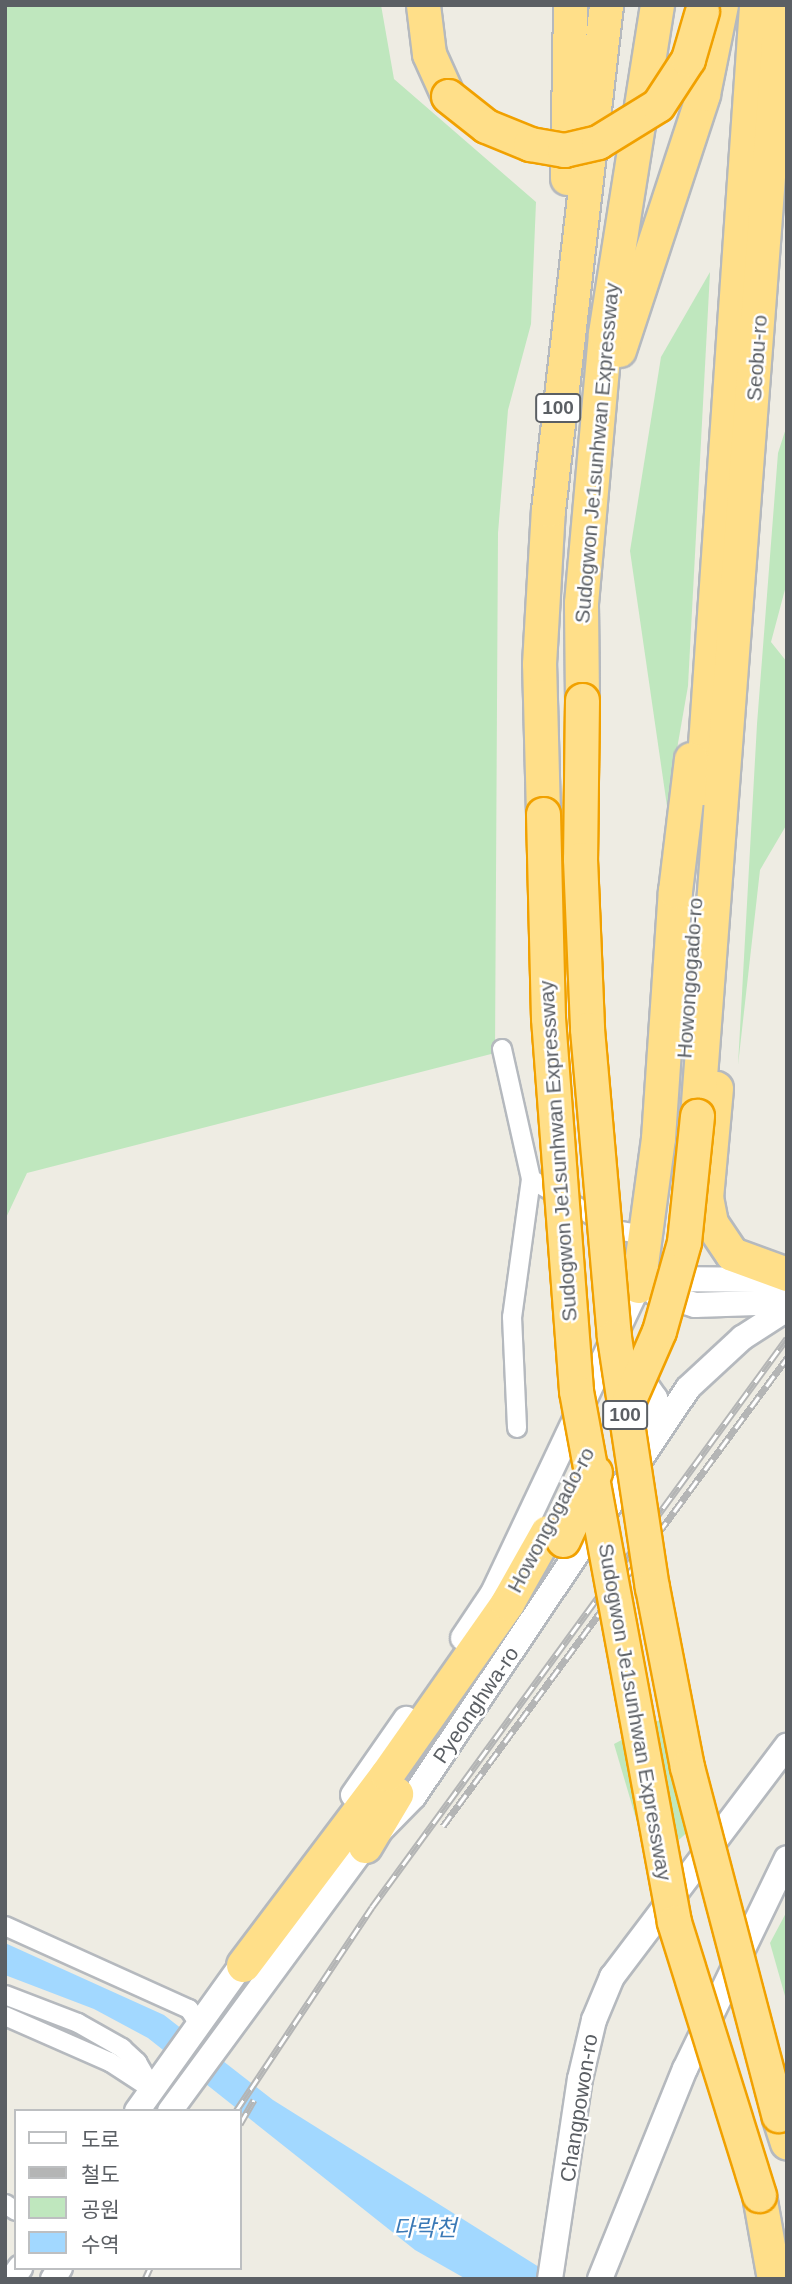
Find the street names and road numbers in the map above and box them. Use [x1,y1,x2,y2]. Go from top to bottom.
street label: Sudogwon Je1sunhwan Expressway [570,282,624,624]
street label: Seobu-ro [741,314,773,402]
road number: 100 [534,392,582,424]
street label: Howongogado-ro [672,897,708,1059]
street label: Sudogwon Je1sunhwan Expressway [534,980,582,1322]
road number: 100 [600,1400,650,1430]
street label: Howongogado-ro [502,1443,600,1597]
street label: Sudogwon Je1sunhwan Expressway [593,1541,677,1883]
street label: Pyeonghwa-ro [428,1642,524,1768]
street label: Changpowon-ro [555,2032,603,2184]

